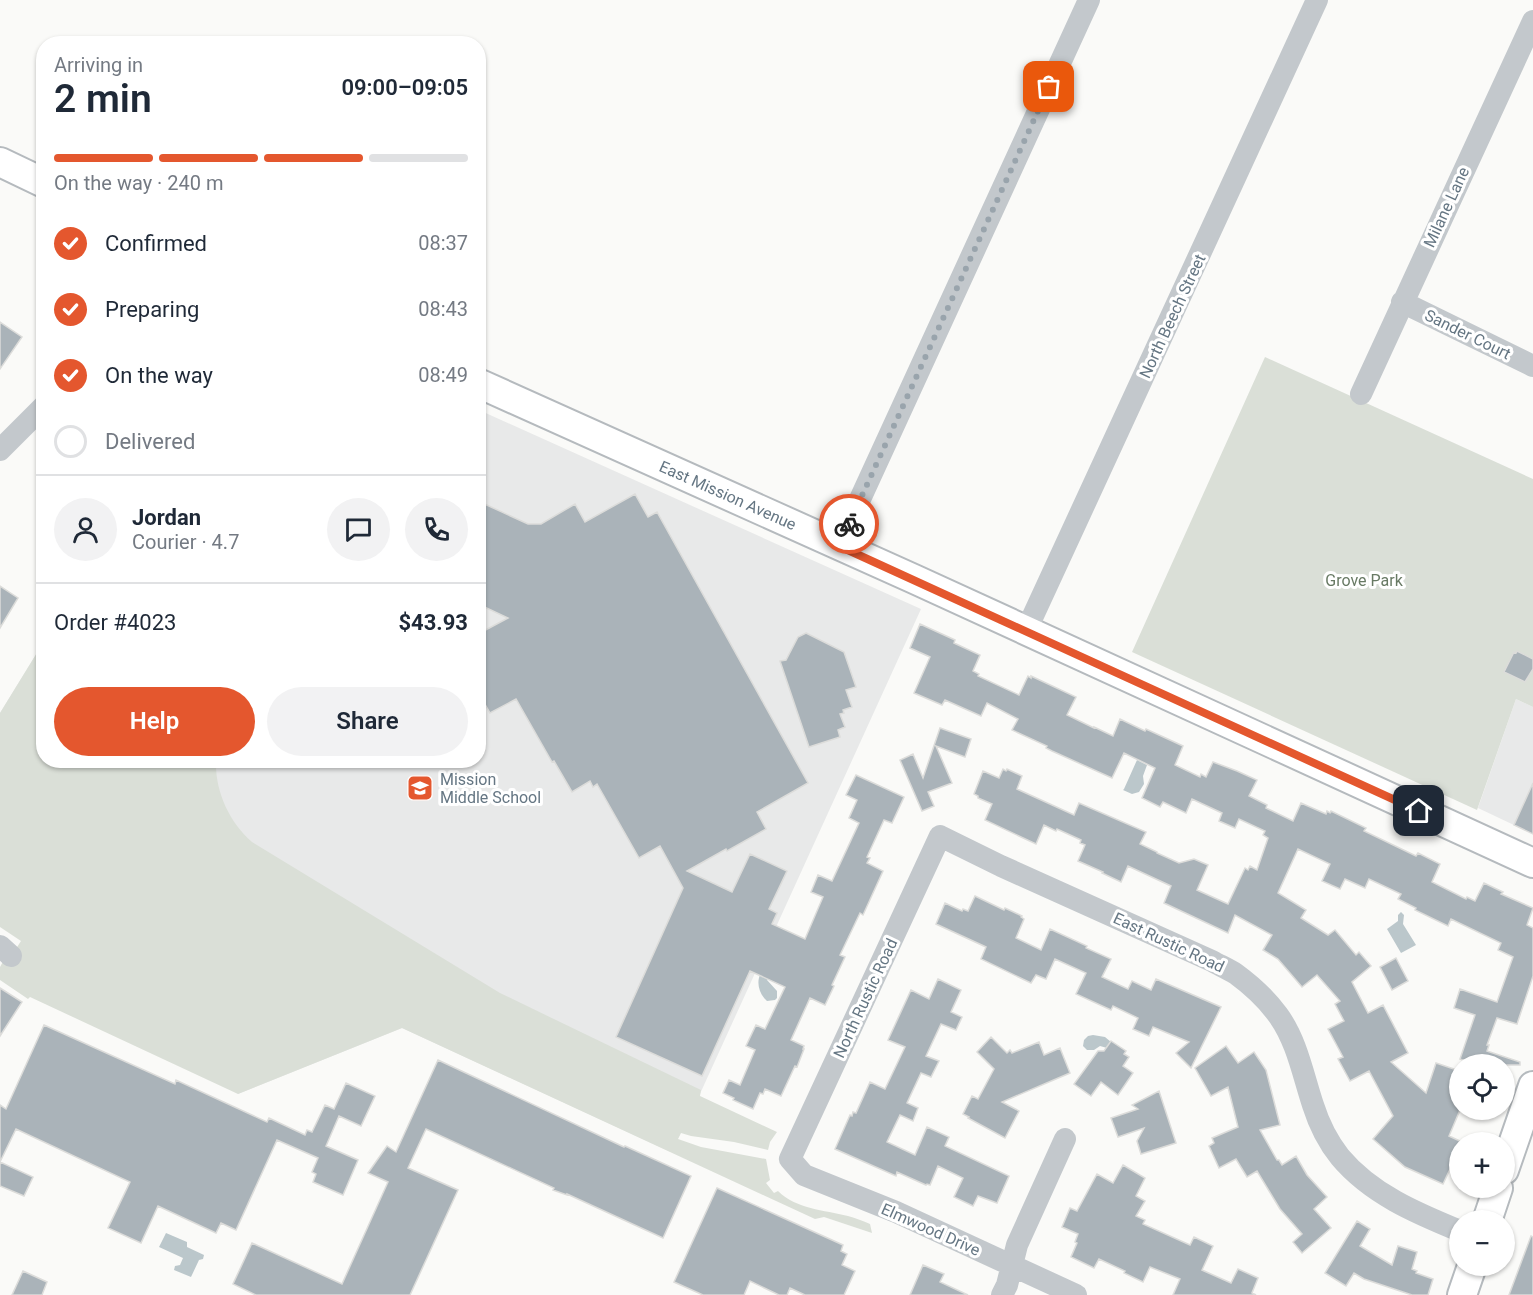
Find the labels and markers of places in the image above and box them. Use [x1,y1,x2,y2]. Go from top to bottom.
pin [1023,61,1074,112]
place label: Mission Middle School [440,770,541,807]
school or university icon: Mission Middle School [405,773,435,803]
pin [1393,785,1444,836]

